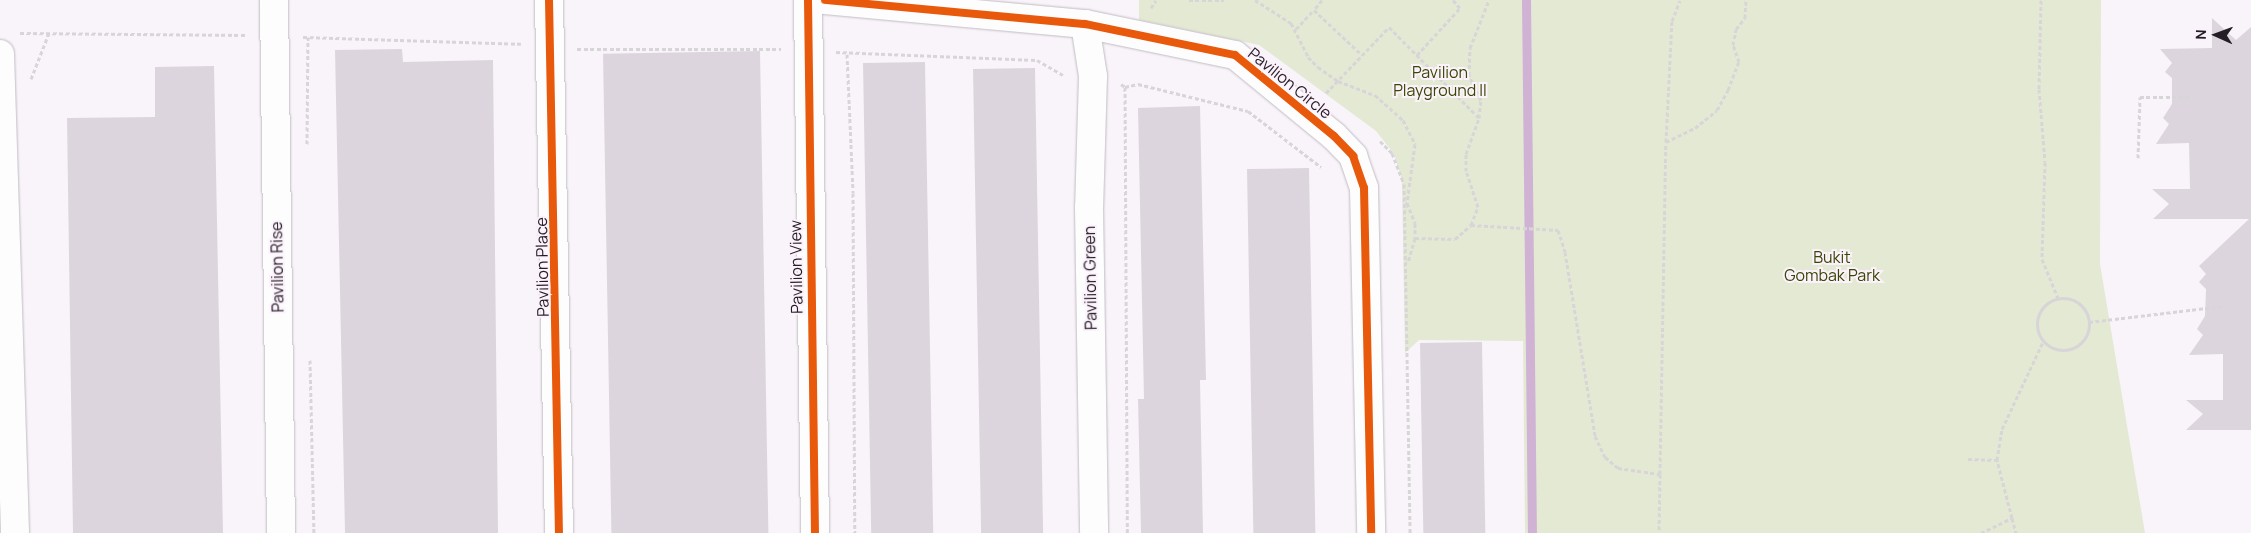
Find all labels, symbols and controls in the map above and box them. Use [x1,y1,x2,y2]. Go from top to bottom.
north arrow [2191,10,2241,60]
text: N [2191,29,2210,40]
street label: Pavilion Circle [1244,43,1336,123]
park label: Pavilion Playground II [1393,62,1487,100]
street label: Pavilion Place [532,217,552,317]
street label: Pavilion View [786,220,806,314]
street label: Pavilion Rise [267,221,287,313]
street label: Pavilion Green [1079,226,1101,330]
park label: Bukit Gombak Park [1784,247,1880,285]

